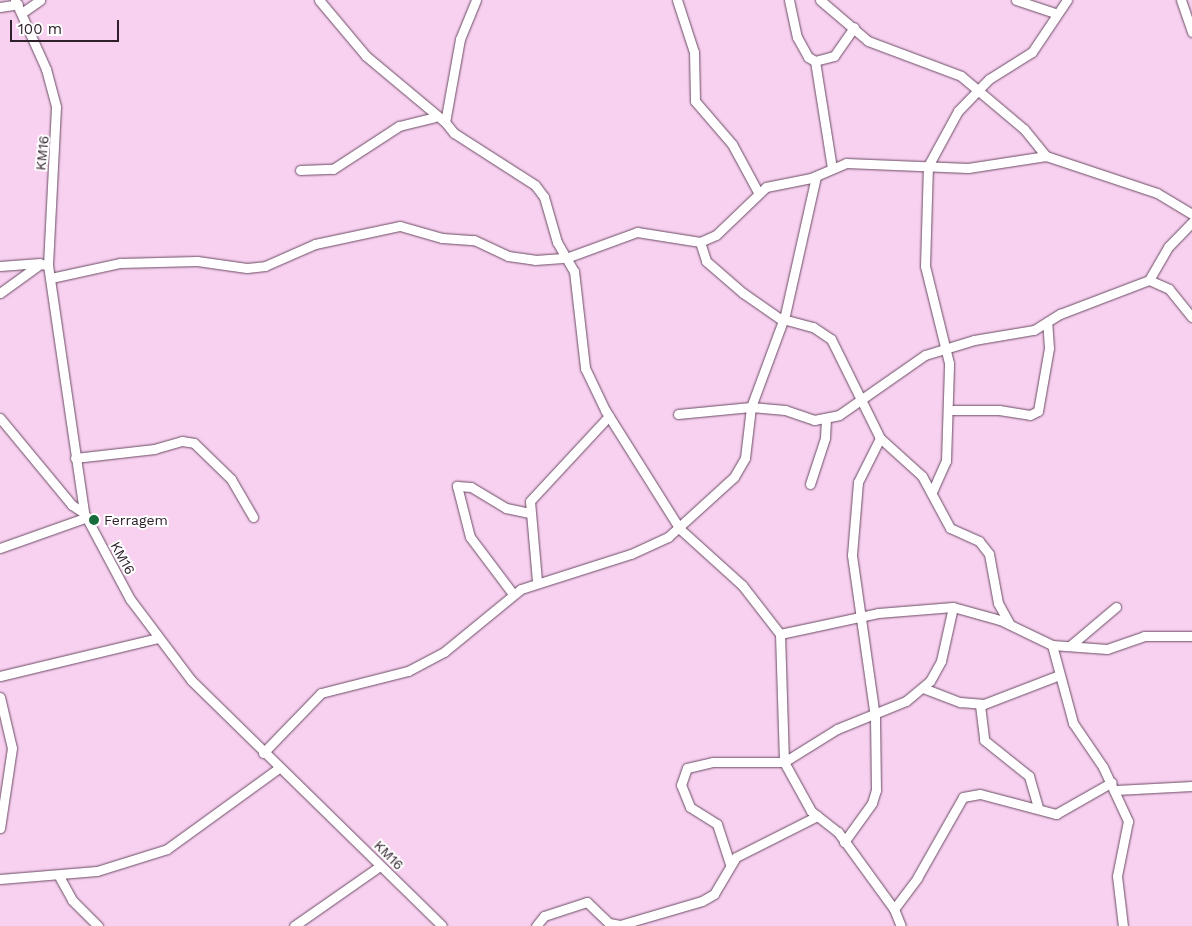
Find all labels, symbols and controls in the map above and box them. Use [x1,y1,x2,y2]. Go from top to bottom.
scale bar [12,10,121,42]
text: 100 m [18,20,62,38]
street label: KM16 [32,135,52,171]
place label: Ferragem [104,512,168,528]
marker: Ferragem [88,514,100,526]
street label: KM16 [107,539,139,577]
street label: KM16 [371,837,407,873]

